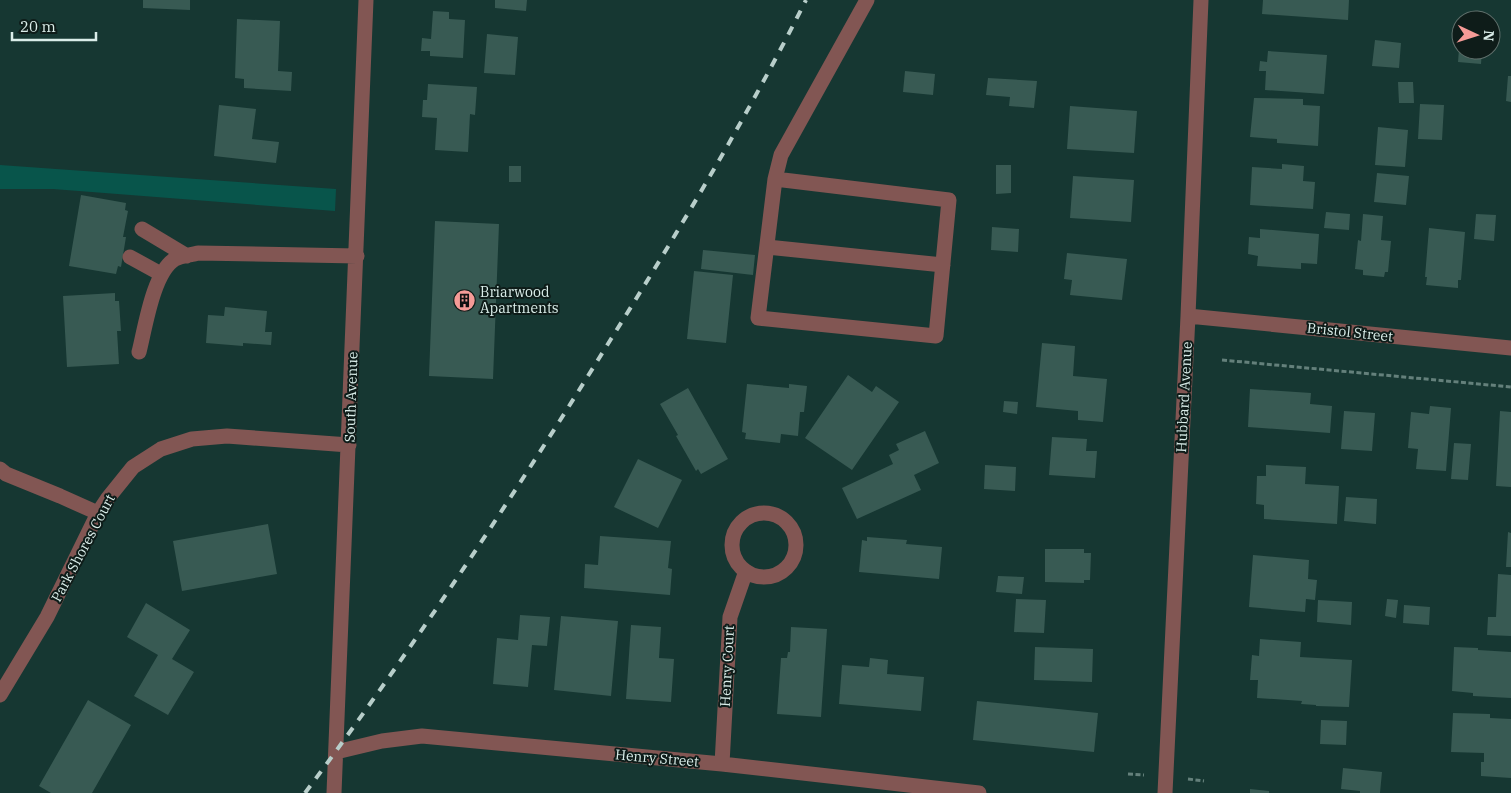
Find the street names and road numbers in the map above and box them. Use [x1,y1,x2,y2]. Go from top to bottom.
street label: Bristol Street [1306,319,1394,345]
street label: Hubbard Avenue [1172,341,1196,453]
street label: South Avenue [340,351,362,443]
street label: Park Shores Court [47,491,119,605]
street label: Henry Court [716,625,738,707]
street label: Henry Street [614,745,700,771]

